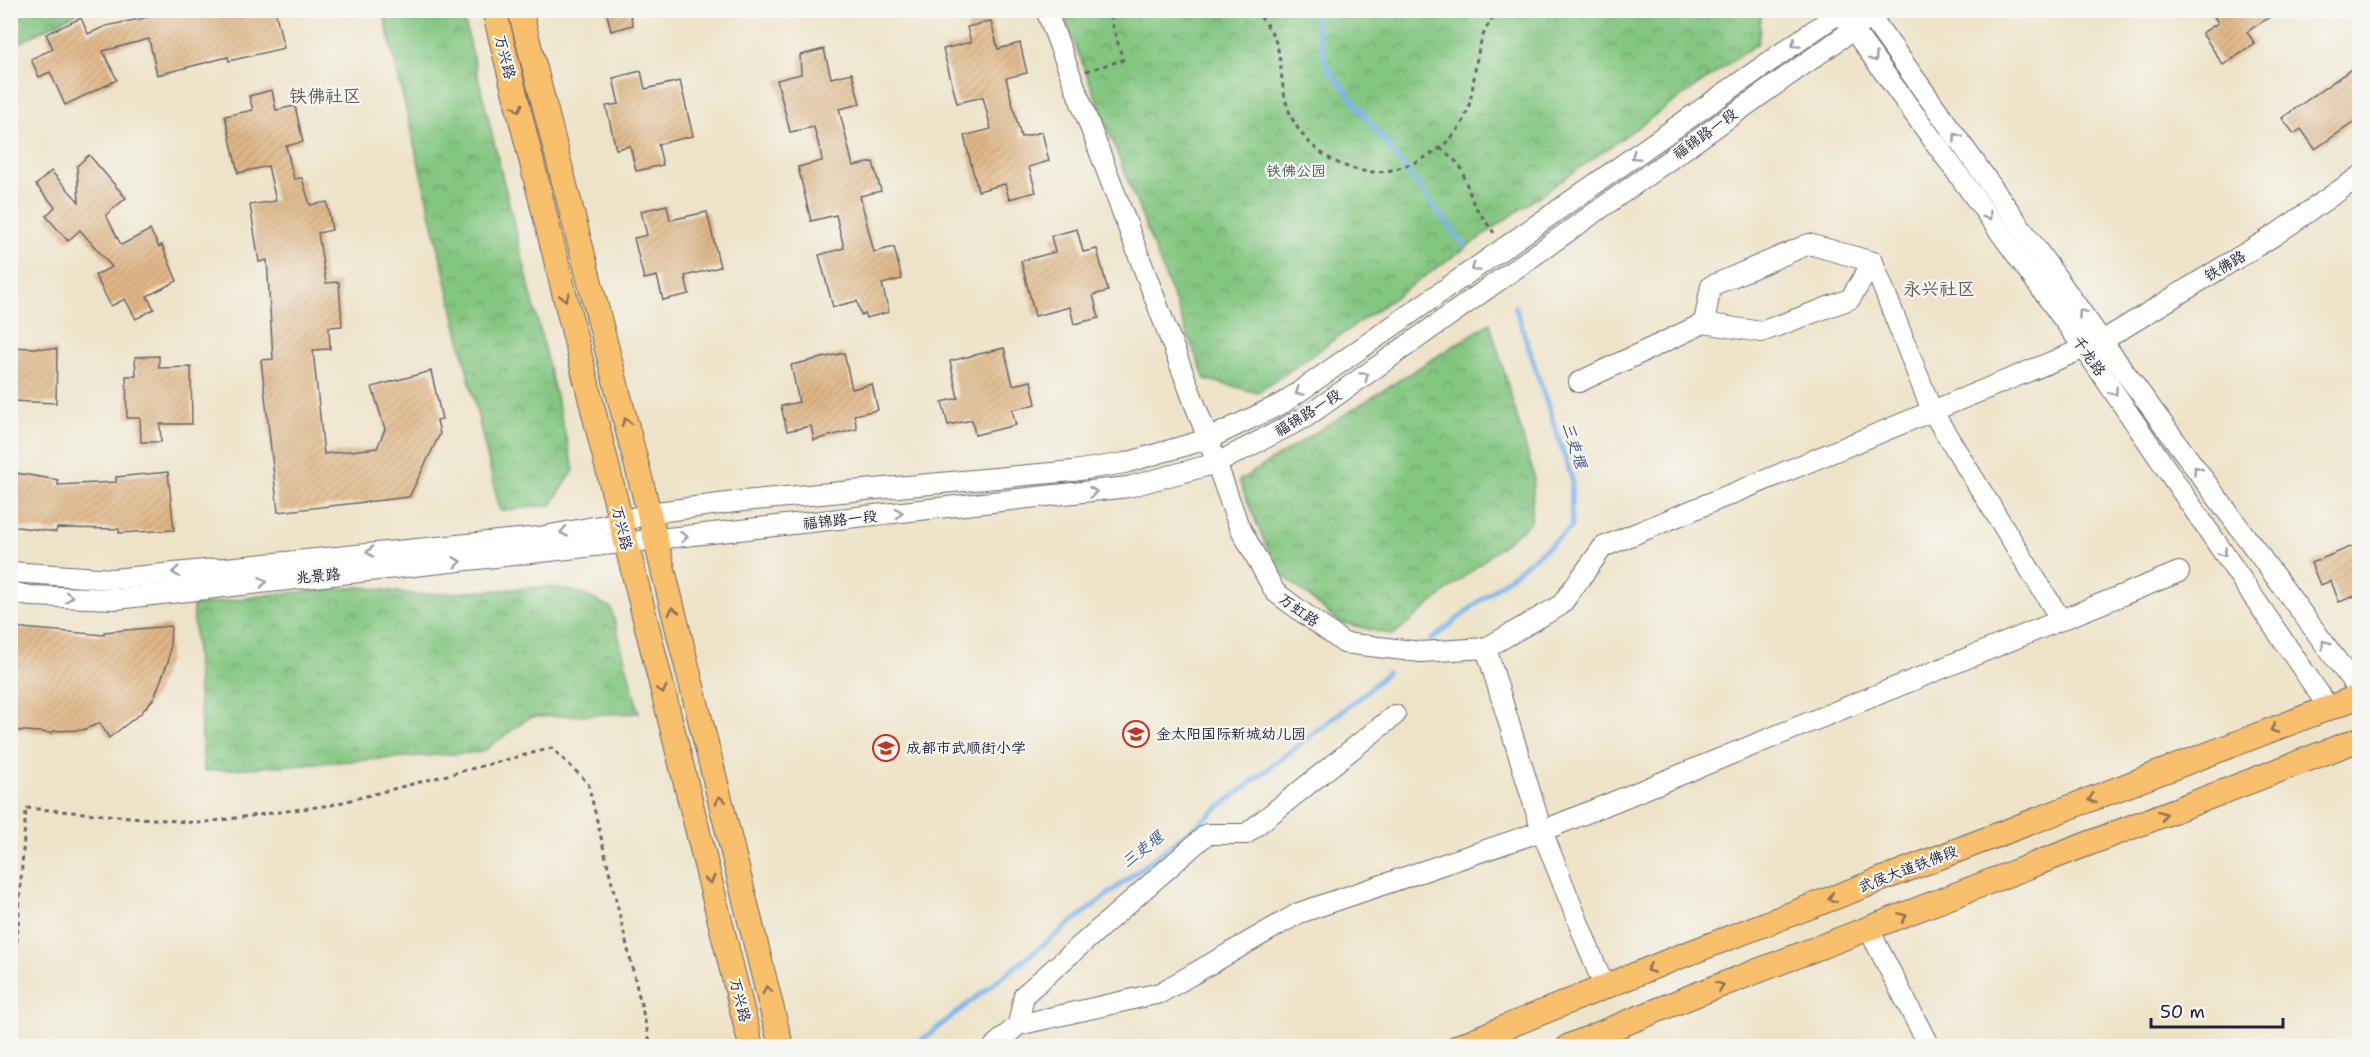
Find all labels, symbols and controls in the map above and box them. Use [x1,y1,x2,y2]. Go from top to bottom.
street label: 万兴路 [490,33,520,81]
one-way arrow [1790,37,1801,48]
one-way arrow [1867,51,1878,62]
district label: 铁佛社区 [289,84,361,108]
one-way arrow [510,103,523,113]
street label: 福锦路一段 [1669,104,1741,164]
one-way arrow [1953,132,1964,143]
one-way arrow [1631,149,1642,160]
park label: 铁佛公园 [1266,161,1326,181]
one-way arrow [1981,209,1992,220]
street label: 铁佛路 [2201,246,2249,286]
one-way arrow [1471,261,1482,272]
district label: 永兴社区 [1903,277,1975,301]
one-way arrow [558,292,571,302]
one-way arrow [2078,309,2089,320]
street label: 千龙路 [2068,332,2110,380]
one-way arrow [1358,372,1369,383]
street label: 福锦路一段 [1271,385,1345,441]
one-way arrow [1294,385,1305,396]
one-way arrow [2107,385,2118,396]
one-way arrow [620,417,633,427]
water label: 三吏堰 [1557,419,1593,473]
one-way arrow [2193,466,2204,477]
one-way arrow [1088,486,1097,498]
street label: 万兴路 [607,504,637,552]
street label: 福锦路一段 [802,506,878,534]
one-way arrow [894,508,903,520]
one-way arrow [559,525,569,538]
one-way arrow [680,531,689,544]
one-way arrow [365,545,374,558]
one-way arrow [2216,546,2227,557]
one-way arrow [452,556,461,569]
street label: 兆景路 [295,564,341,588]
one-way arrow [171,565,180,578]
one-way arrow [258,576,267,588]
street label: 万虹路 [1275,589,1323,631]
one-way arrow [64,591,73,604]
one-way arrow [668,606,681,616]
one-way arrow [2321,640,2332,651]
one-way arrow [655,685,668,695]
school or university icon: 金太阳国际新城幼儿园 [1121,719,1151,749]
one-way arrow [2269,722,2280,734]
place label: 金太阳国际新城幼儿园 [1156,724,1306,744]
school or university icon: 成都市武顺街小学 [871,733,901,763]
place label: 成都市武顺街小学 [906,738,1026,758]
one-way arrow [2087,791,2098,804]
one-way arrow [715,796,728,806]
one-way arrow [2157,810,2168,823]
water label: 三吏堰 [1117,825,1169,872]
street label: 武侯大道铁佛段 [1855,841,1961,897]
one-way arrow [702,874,715,884]
one-way arrow [1827,891,1837,904]
one-way arrow [1897,911,1908,924]
one-way arrow [1645,962,1656,974]
street label: 万兴路 [725,976,755,1024]
one-way arrow [1715,980,1725,993]
one-way arrow [762,985,775,995]
scale bar [2151,991,2283,1029]
text: 50 m [2160,1000,2205,1024]

